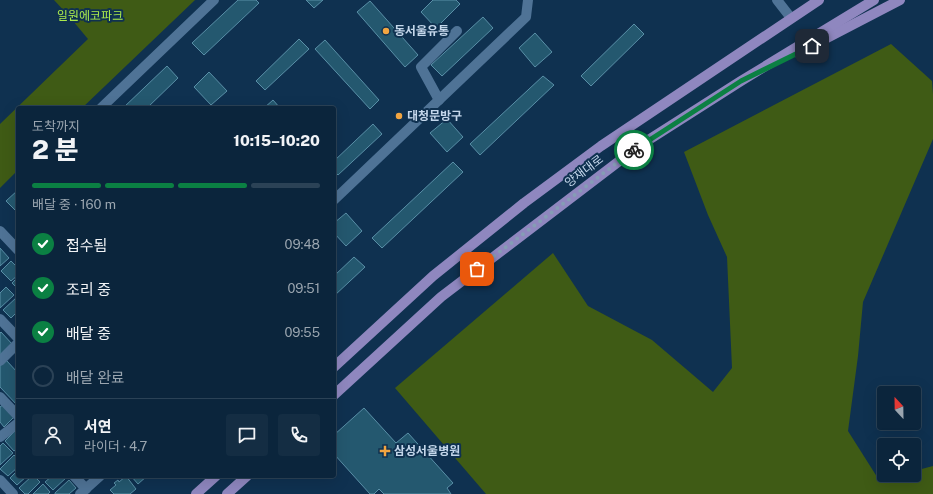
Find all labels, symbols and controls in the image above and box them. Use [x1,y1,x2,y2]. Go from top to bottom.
park label: 일원에코파크 [57,9,123,23]
place label: 동서울유통 [394,24,449,38]
marker: 동서울유통 [381,26,391,36]
pin [795,29,829,63]
icon: home [801,35,823,57]
place label: 대청문방구 [407,109,462,123]
marker: 대청문방구 [394,111,404,121]
text: 도착까지 [32,119,80,134]
courier [614,130,654,170]
text: 10:15–10:20 [233,132,320,149]
text: 2 분 [32,134,79,165]
icon: bike [623,139,645,161]
street label: 양재대로 [562,152,606,190]
text: 배달 중 · 160 m [32,197,116,212]
icon: check [32,233,54,255]
text: 접수됨 [66,237,107,254]
text: 09:48 [285,237,320,252]
pin [460,252,494,286]
icon: bag [466,258,488,280]
icon: check [32,277,54,299]
text: 조리 중 [66,281,111,298]
text: 09:51 [287,281,320,296]
icon: check [32,321,54,343]
text: 배달 중 [66,325,111,342]
text: 09:55 [284,325,320,340]
text: 배달 완료 [66,369,125,386]
north arrow [877,386,921,430]
map controls [877,386,921,482]
button: person [32,414,74,456]
button: chat [226,414,268,456]
button: phone [278,414,320,456]
text: 서연 [84,418,112,435]
button: locate [877,438,921,482]
text: 라이더 · 4.7 [84,439,147,454]
place label: 삼성서울병원 [394,444,460,458]
marker: 삼성서울병원 [379,445,391,457]

